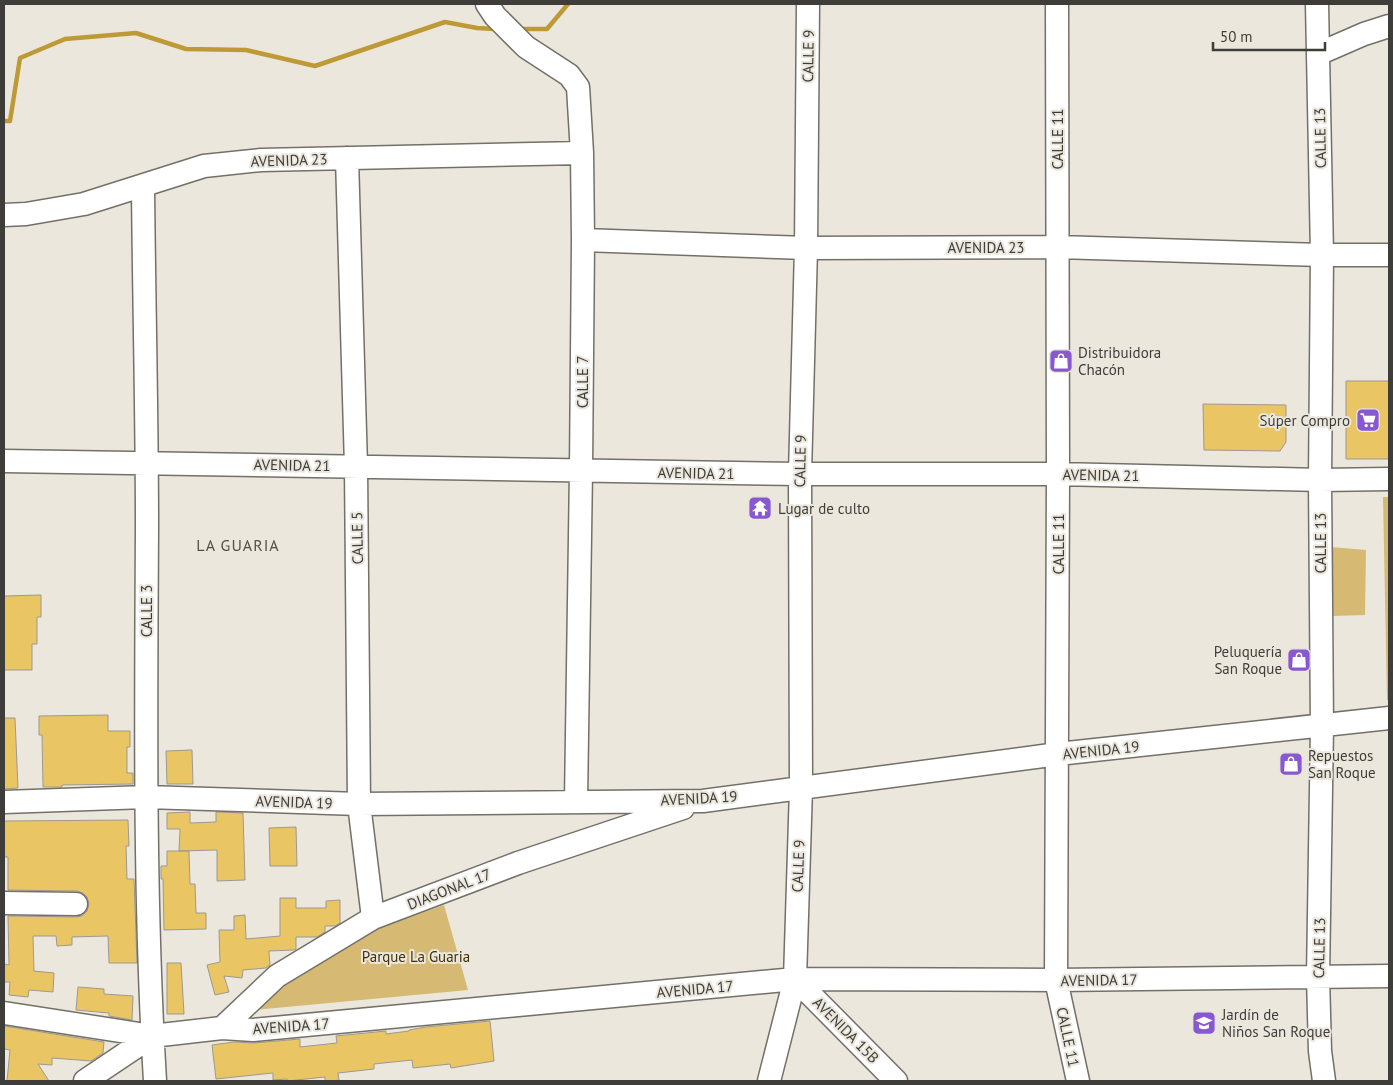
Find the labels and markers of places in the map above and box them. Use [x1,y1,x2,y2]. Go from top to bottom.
place label: Distribuidora Chacón [1078,343,1161,379]
shop icon: Distribuidora Chacón [1048,348,1074,374]
supermarket icon: Súper Compro [1355,407,1381,433]
place label: Súper Compro [1260,411,1350,430]
temple icon: Lugar de culto [747,495,773,521]
place label: Lugar de culto [778,499,870,518]
place label: Peluquería San Roque [1214,642,1282,678]
shop icon: Peluquería San Roque [1286,647,1312,673]
place label: Repuestos San Roque [1308,746,1376,782]
shop icon: Repuestos San Roque [1278,751,1304,777]
place label: Jardín de Niños San Roque [1221,1005,1330,1041]
school or university icon: Jardín de Niños San Roque [1191,1010,1217,1036]

